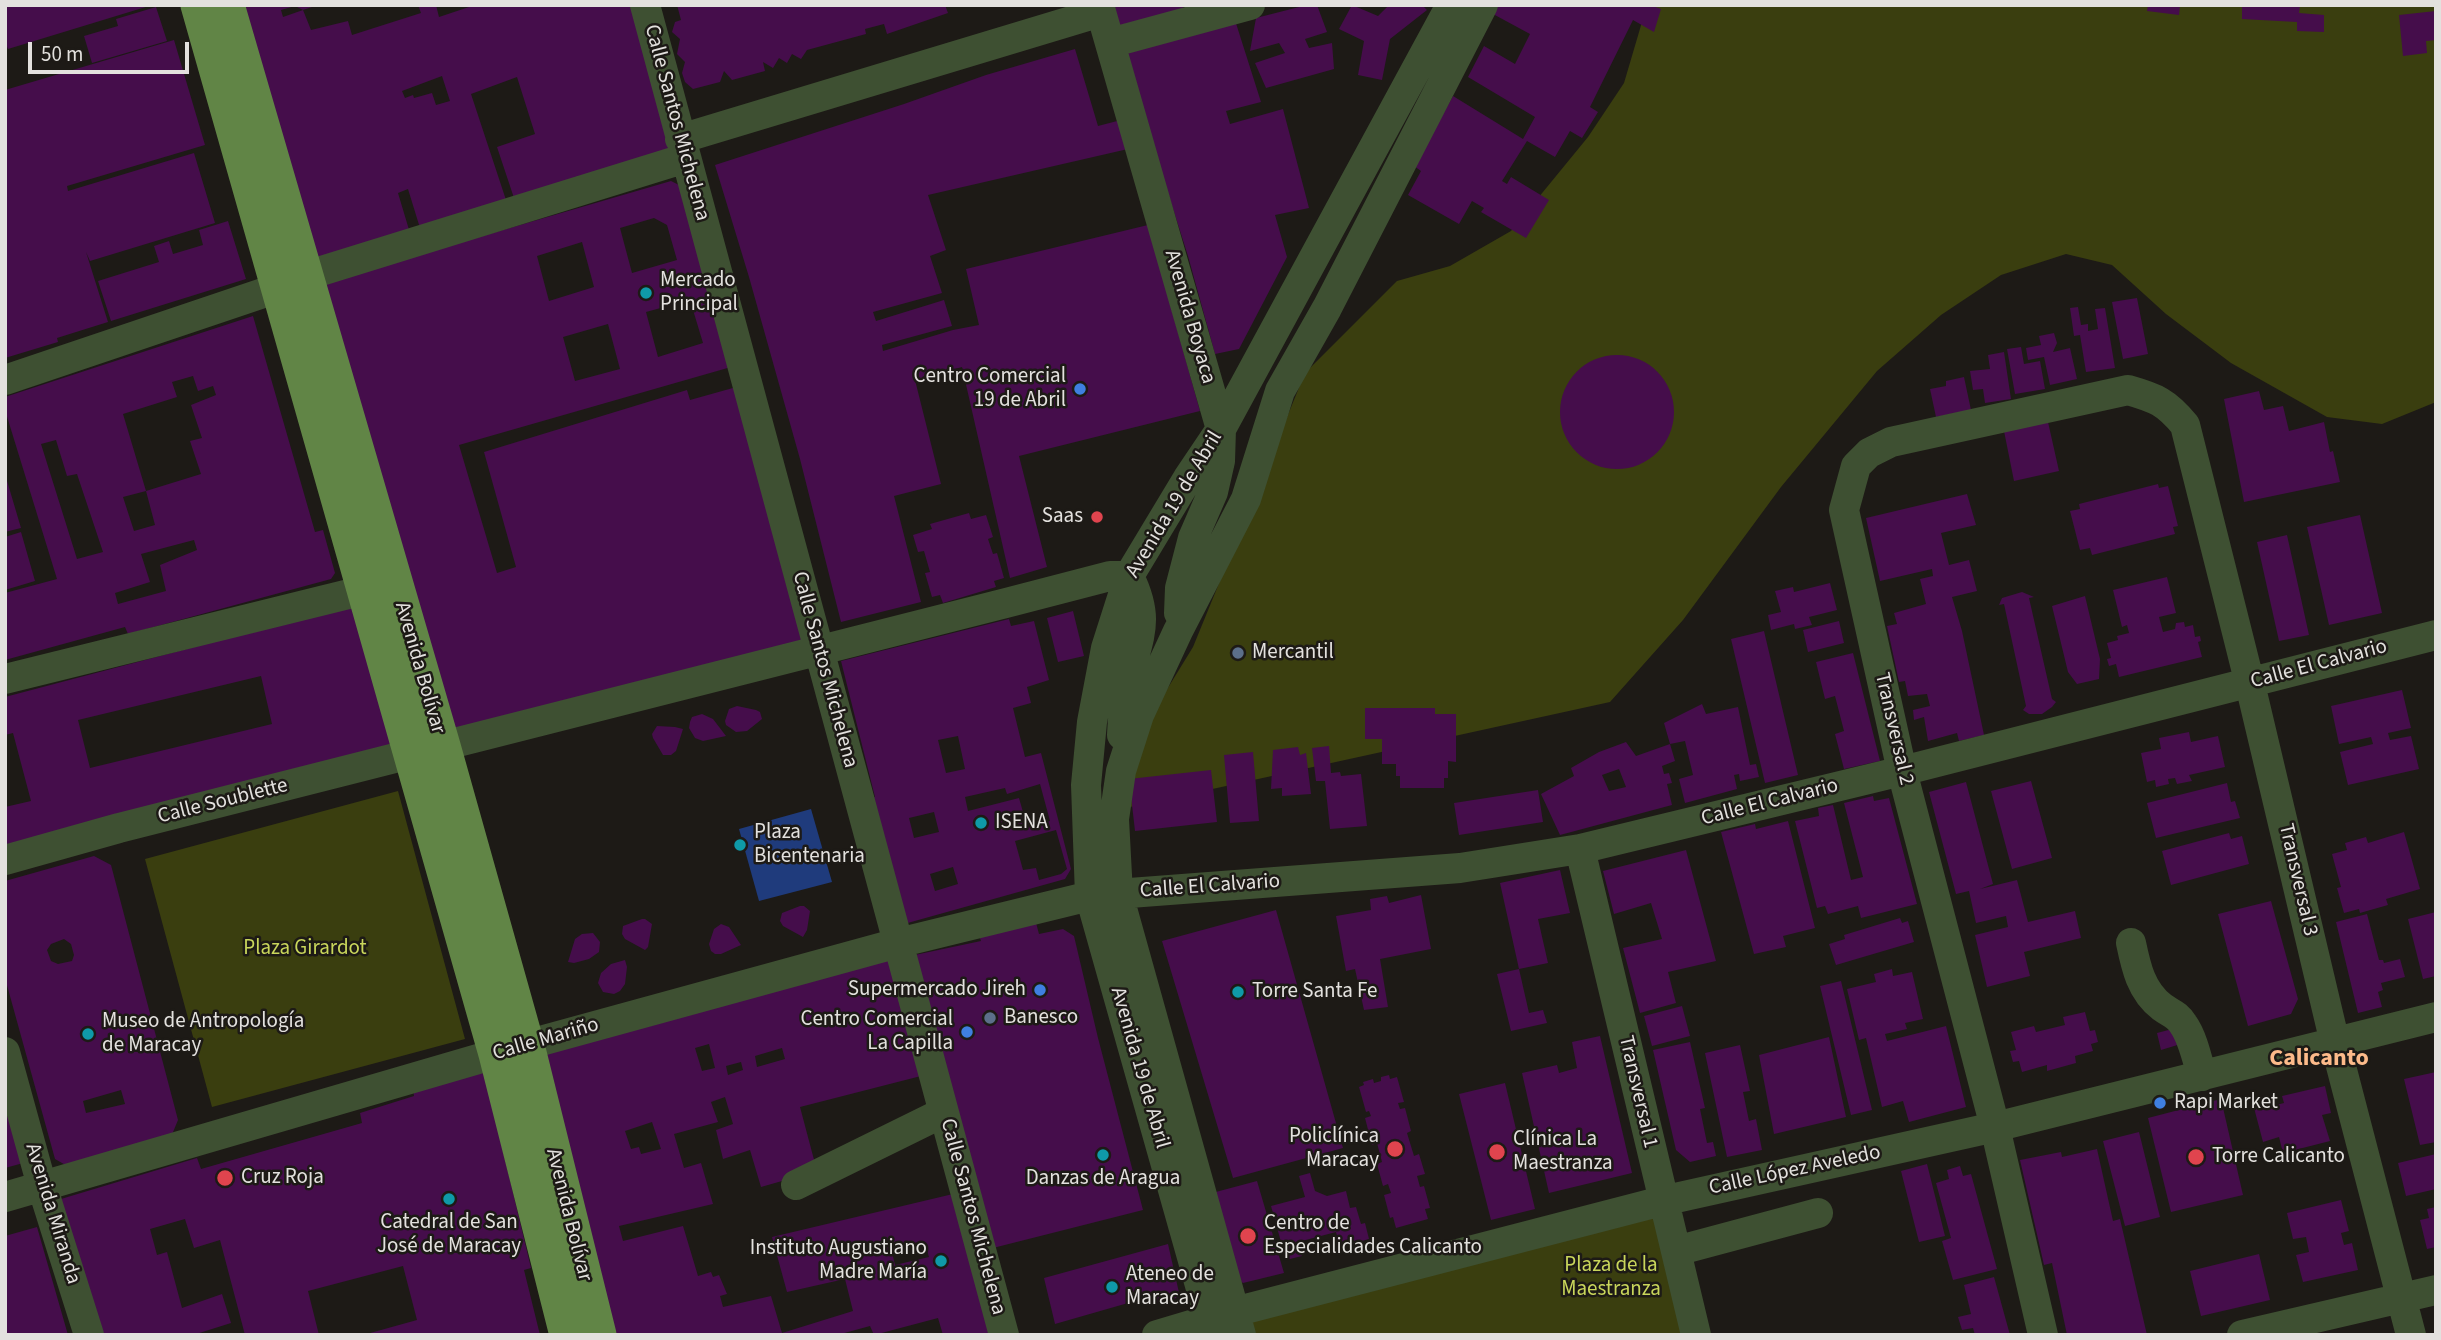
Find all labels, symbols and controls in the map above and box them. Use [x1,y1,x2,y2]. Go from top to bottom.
street label: Calle Santos Michelena [638,22,714,224]
scale bar [32,28,192,72]
text: 50 m [41,39,83,69]
street label: Avenida Boyaca [1158,247,1220,387]
place label: Mercado Principal [660,268,738,318]
marker: Mercado Principal [638,285,654,301]
place label: Centro Comercial 19 de Abril [913,364,1066,414]
marker: Centro Comercial 19 de Abril [1072,381,1088,397]
street label: Avenida 19 de Abril [1121,427,1229,583]
place label: Saas [1042,504,1083,530]
marker: Saas [1089,509,1105,525]
street label: Calle Santos Michelena [786,569,862,771]
street label: Avenida Bolívar [388,599,450,737]
street label: Calle El Calvario [2248,635,2390,695]
place label: Mercantil [1252,640,1334,666]
marker: Mercantil [1230,645,1246,661]
street label: Transversal 2 [1868,670,1918,788]
street label: Calle Soublette [155,774,291,830]
street label: Calle El Calvario [1699,774,1841,832]
place label: ISENA [995,810,1048,836]
marker: ISENA [973,815,989,831]
place label: Plaza Bicentenaria [754,820,865,870]
street label: Transversal 3 [2272,821,2322,939]
marker: Plaza Bicentenaria [732,837,748,853]
street label: Calle El Calvario [1139,870,1281,904]
park label: Plaza Girardot [243,936,367,962]
place label: Supermercado Jireh [848,977,1026,1003]
place label: Torre Santa Fe [1252,979,1377,1005]
marker: Supermercado Jireh [1032,982,1048,998]
street label: Avenida 19 de Abril [1104,984,1174,1152]
marker: Torre Santa Fe [1230,984,1246,1000]
place label: Banesco [1004,1005,1078,1031]
place label: Centro Comercial La Capilla [800,1007,953,1057]
place label: Museo de Antropología de Maracay [102,1009,304,1059]
marker: Banesco [982,1010,998,1026]
street label: Calle Mariño [490,1013,602,1067]
marker: Centro Comercial La Capilla [959,1024,975,1040]
marker: Museo de Antropología de Maracay [80,1026,96,1042]
street label: Transversal 1 [1612,1033,1662,1151]
district label: Calicanto [2269,1046,2369,1074]
place label: Rapi Market [2174,1090,2278,1116]
marker: Rapi Market [2152,1095,2168,1111]
street label: Calle Santos Michelena [934,1116,1010,1318]
place label: Policlínica Maracay [1289,1124,1379,1174]
place label: Clínica La Maestranza [1513,1127,1613,1177]
marker: Policlínica Maracay [1385,1139,1405,1159]
street label: Avenida Miranda [19,1140,85,1288]
street label: Calle López Aveledo [1707,1141,1883,1201]
marker: Clínica La Maestranza [1487,1142,1507,1162]
place label: Torre Calicanto [2212,1144,2345,1170]
street label: Avenida Bolívar [539,1146,597,1284]
marker: Danzas de Aragua [1095,1147,1111,1163]
marker: Torre Calicanto [2186,1147,2206,1167]
place label: Cruz Roja [241,1165,324,1191]
place label: Danzas de Aragua [1026,1166,1180,1192]
marker: Cruz Roja [215,1168,235,1188]
marker: Catedral de San José de Maracay [441,1191,457,1207]
place label: Catedral de San José de Maracay [377,1210,521,1260]
place label: Centro de Especialidades Calicanto [1264,1211,1482,1261]
marker: Centro de Especialidades Calicanto [1238,1226,1258,1246]
place label: Instituto Augustiano Madre María [750,1236,927,1286]
marker: Instituto Augustiano Madre María [933,1253,949,1269]
park label: Plaza de la Maestranza [1561,1253,1661,1303]
place label: Ateneo de Maracay [1126,1262,1214,1312]
marker: Ateneo de Maracay [1104,1279,1120,1295]

